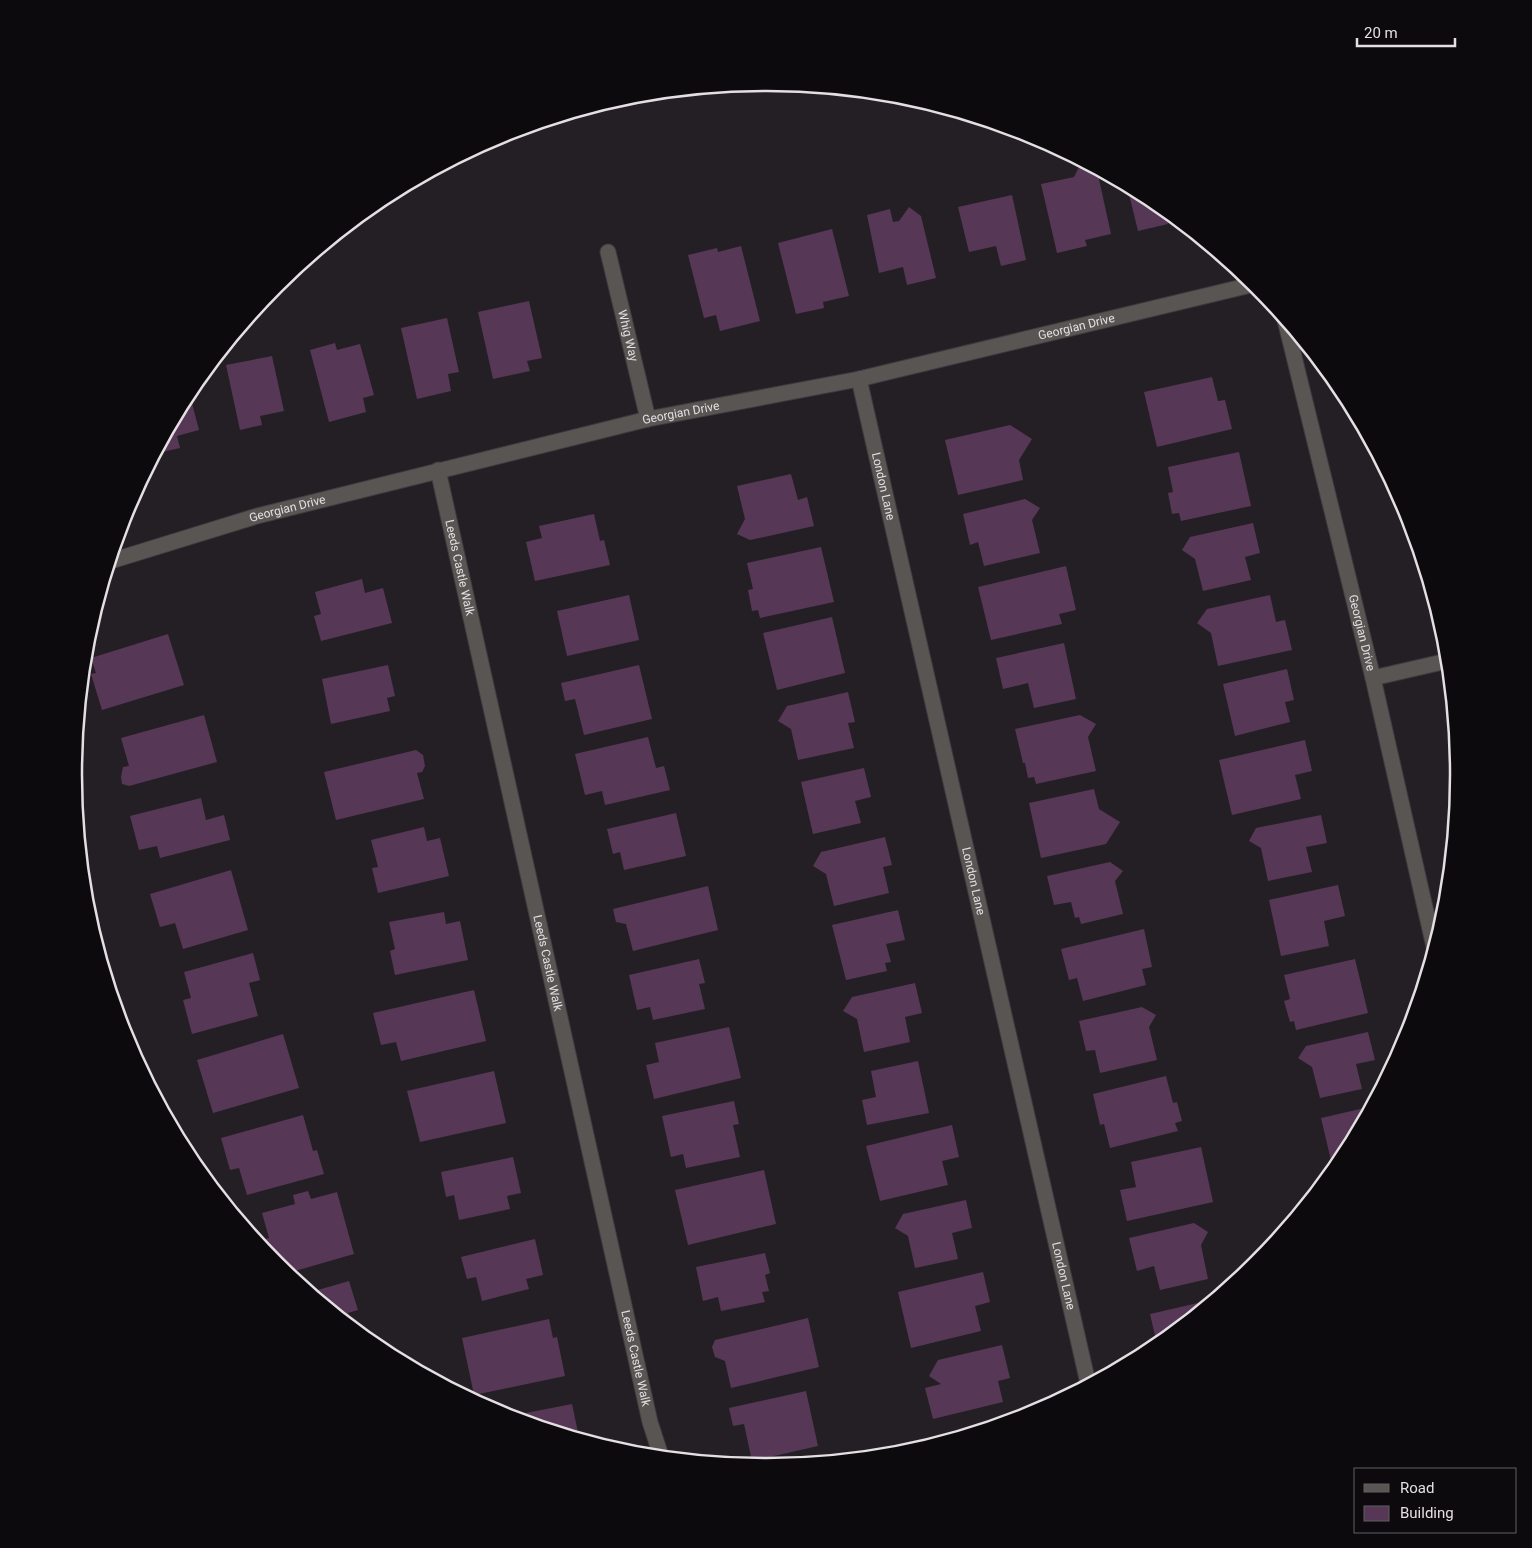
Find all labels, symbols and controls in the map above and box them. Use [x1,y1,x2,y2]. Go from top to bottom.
scale bar [1357,15,1454,47]
text: 20 m [1364,24,1398,42]
street label: Whig Way [615,308,641,363]
street label: Georgian Drive [1037,311,1116,343]
street label: Georgian Drive [641,399,721,427]
street label: London Lane [869,451,898,522]
street label: Georgian Drive [247,492,327,525]
street label: Leeds Castle Walk [442,518,477,618]
street label: Georgian Drive [1346,593,1378,672]
street label: London Lane [959,846,988,916]
street label: Leeds Castle Walk [530,914,565,1013]
street label: London Lane [1049,1241,1078,1311]
street label: Leeds Castle Walk [618,1309,653,1408]
legend [1354,1468,1517,1533]
text: Road [1400,1479,1434,1497]
text: Building [1400,1504,1454,1522]

